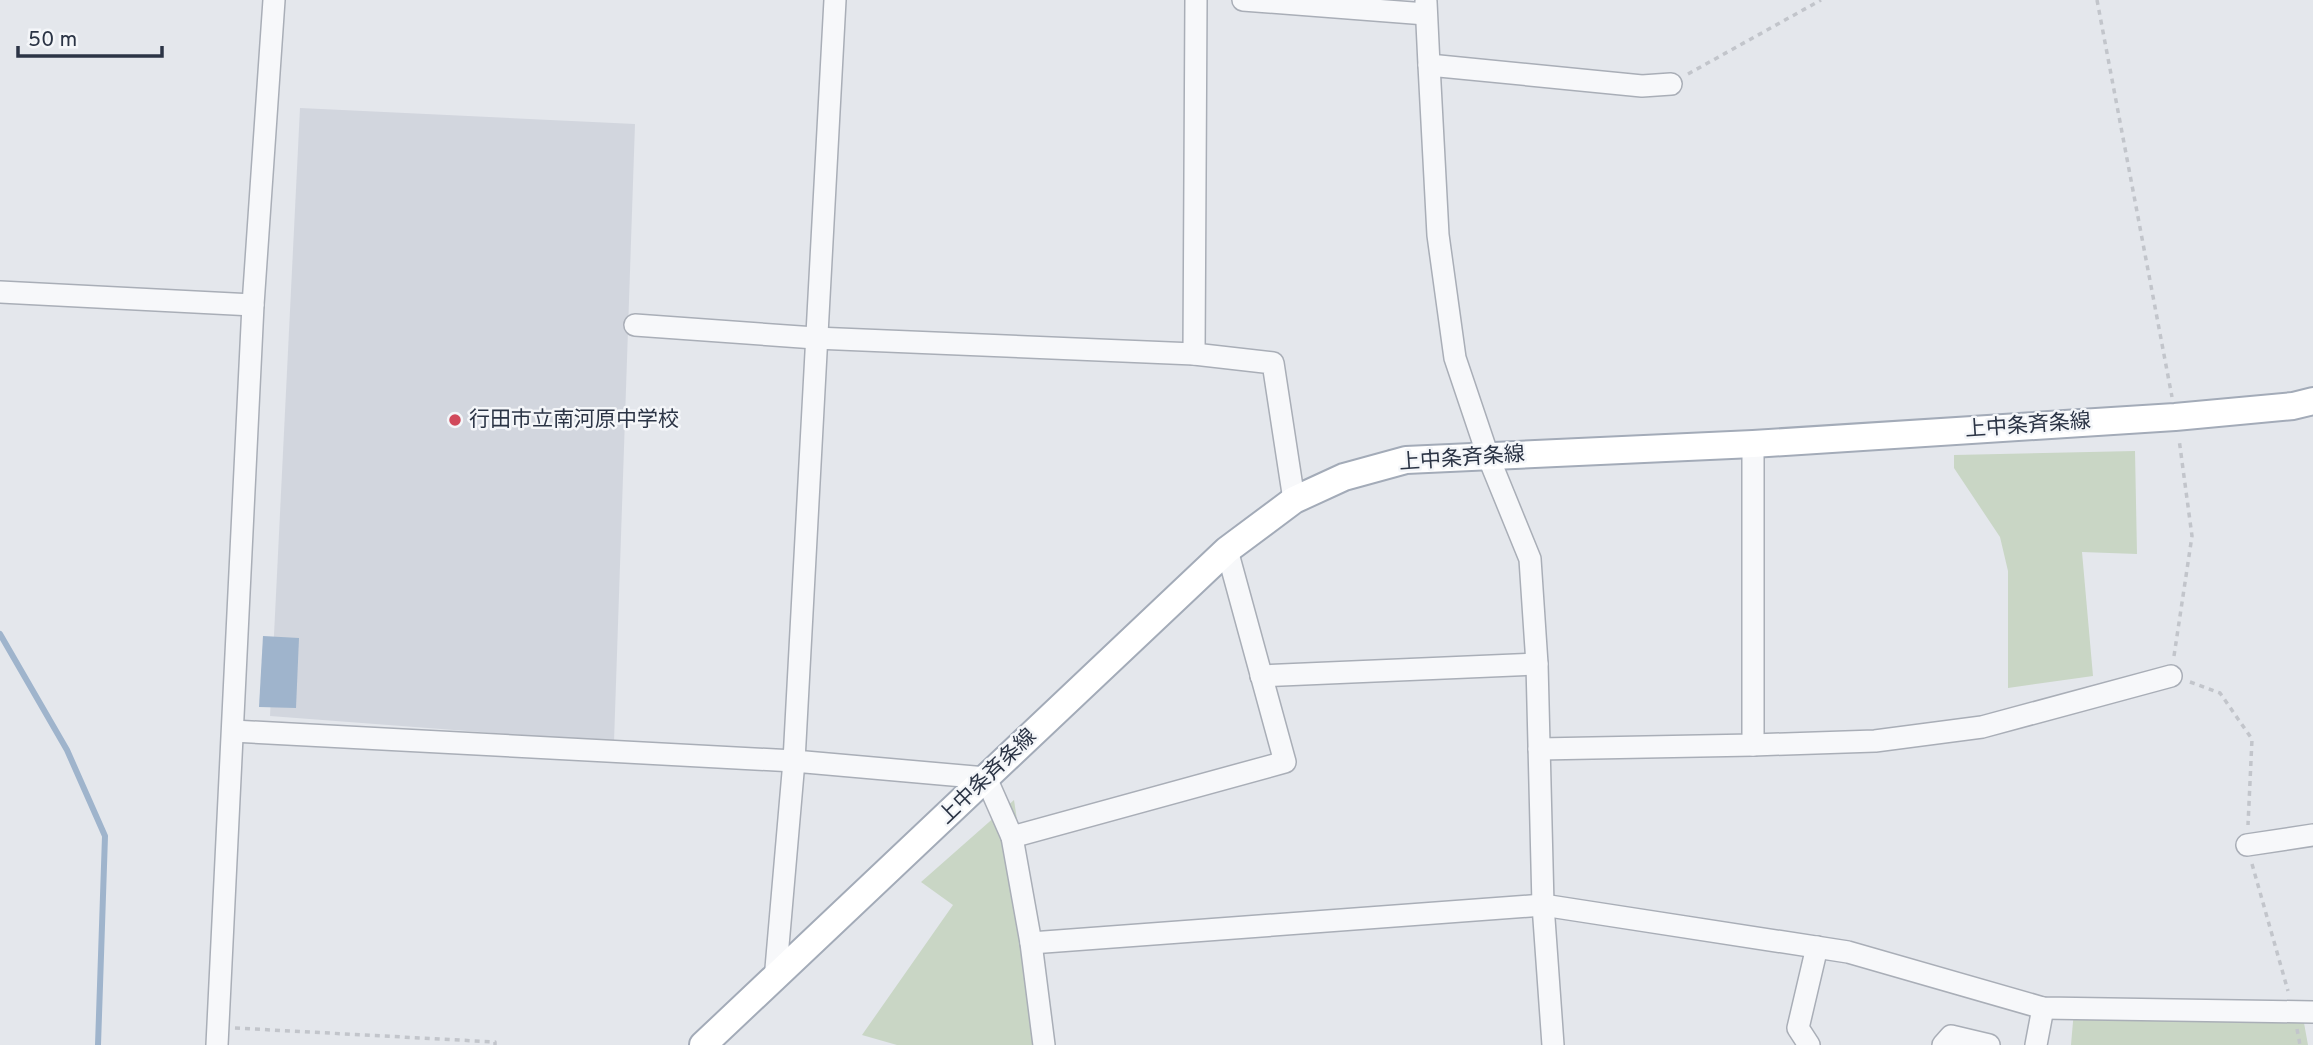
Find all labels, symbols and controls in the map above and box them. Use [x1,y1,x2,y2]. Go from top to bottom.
scale bar [18,14,161,58]
text: 50 m [28,27,77,54]
place label: 行田市立南河原中学校 [469,407,679,434]
street label: 上中条斉条線 [1964,408,2092,444]
marker: 行田市立南河原中学校 [447,412,463,428]
street label: 上中条斉条線 [1398,441,1526,477]
street label: 上中条斉条線 [933,724,1043,830]

